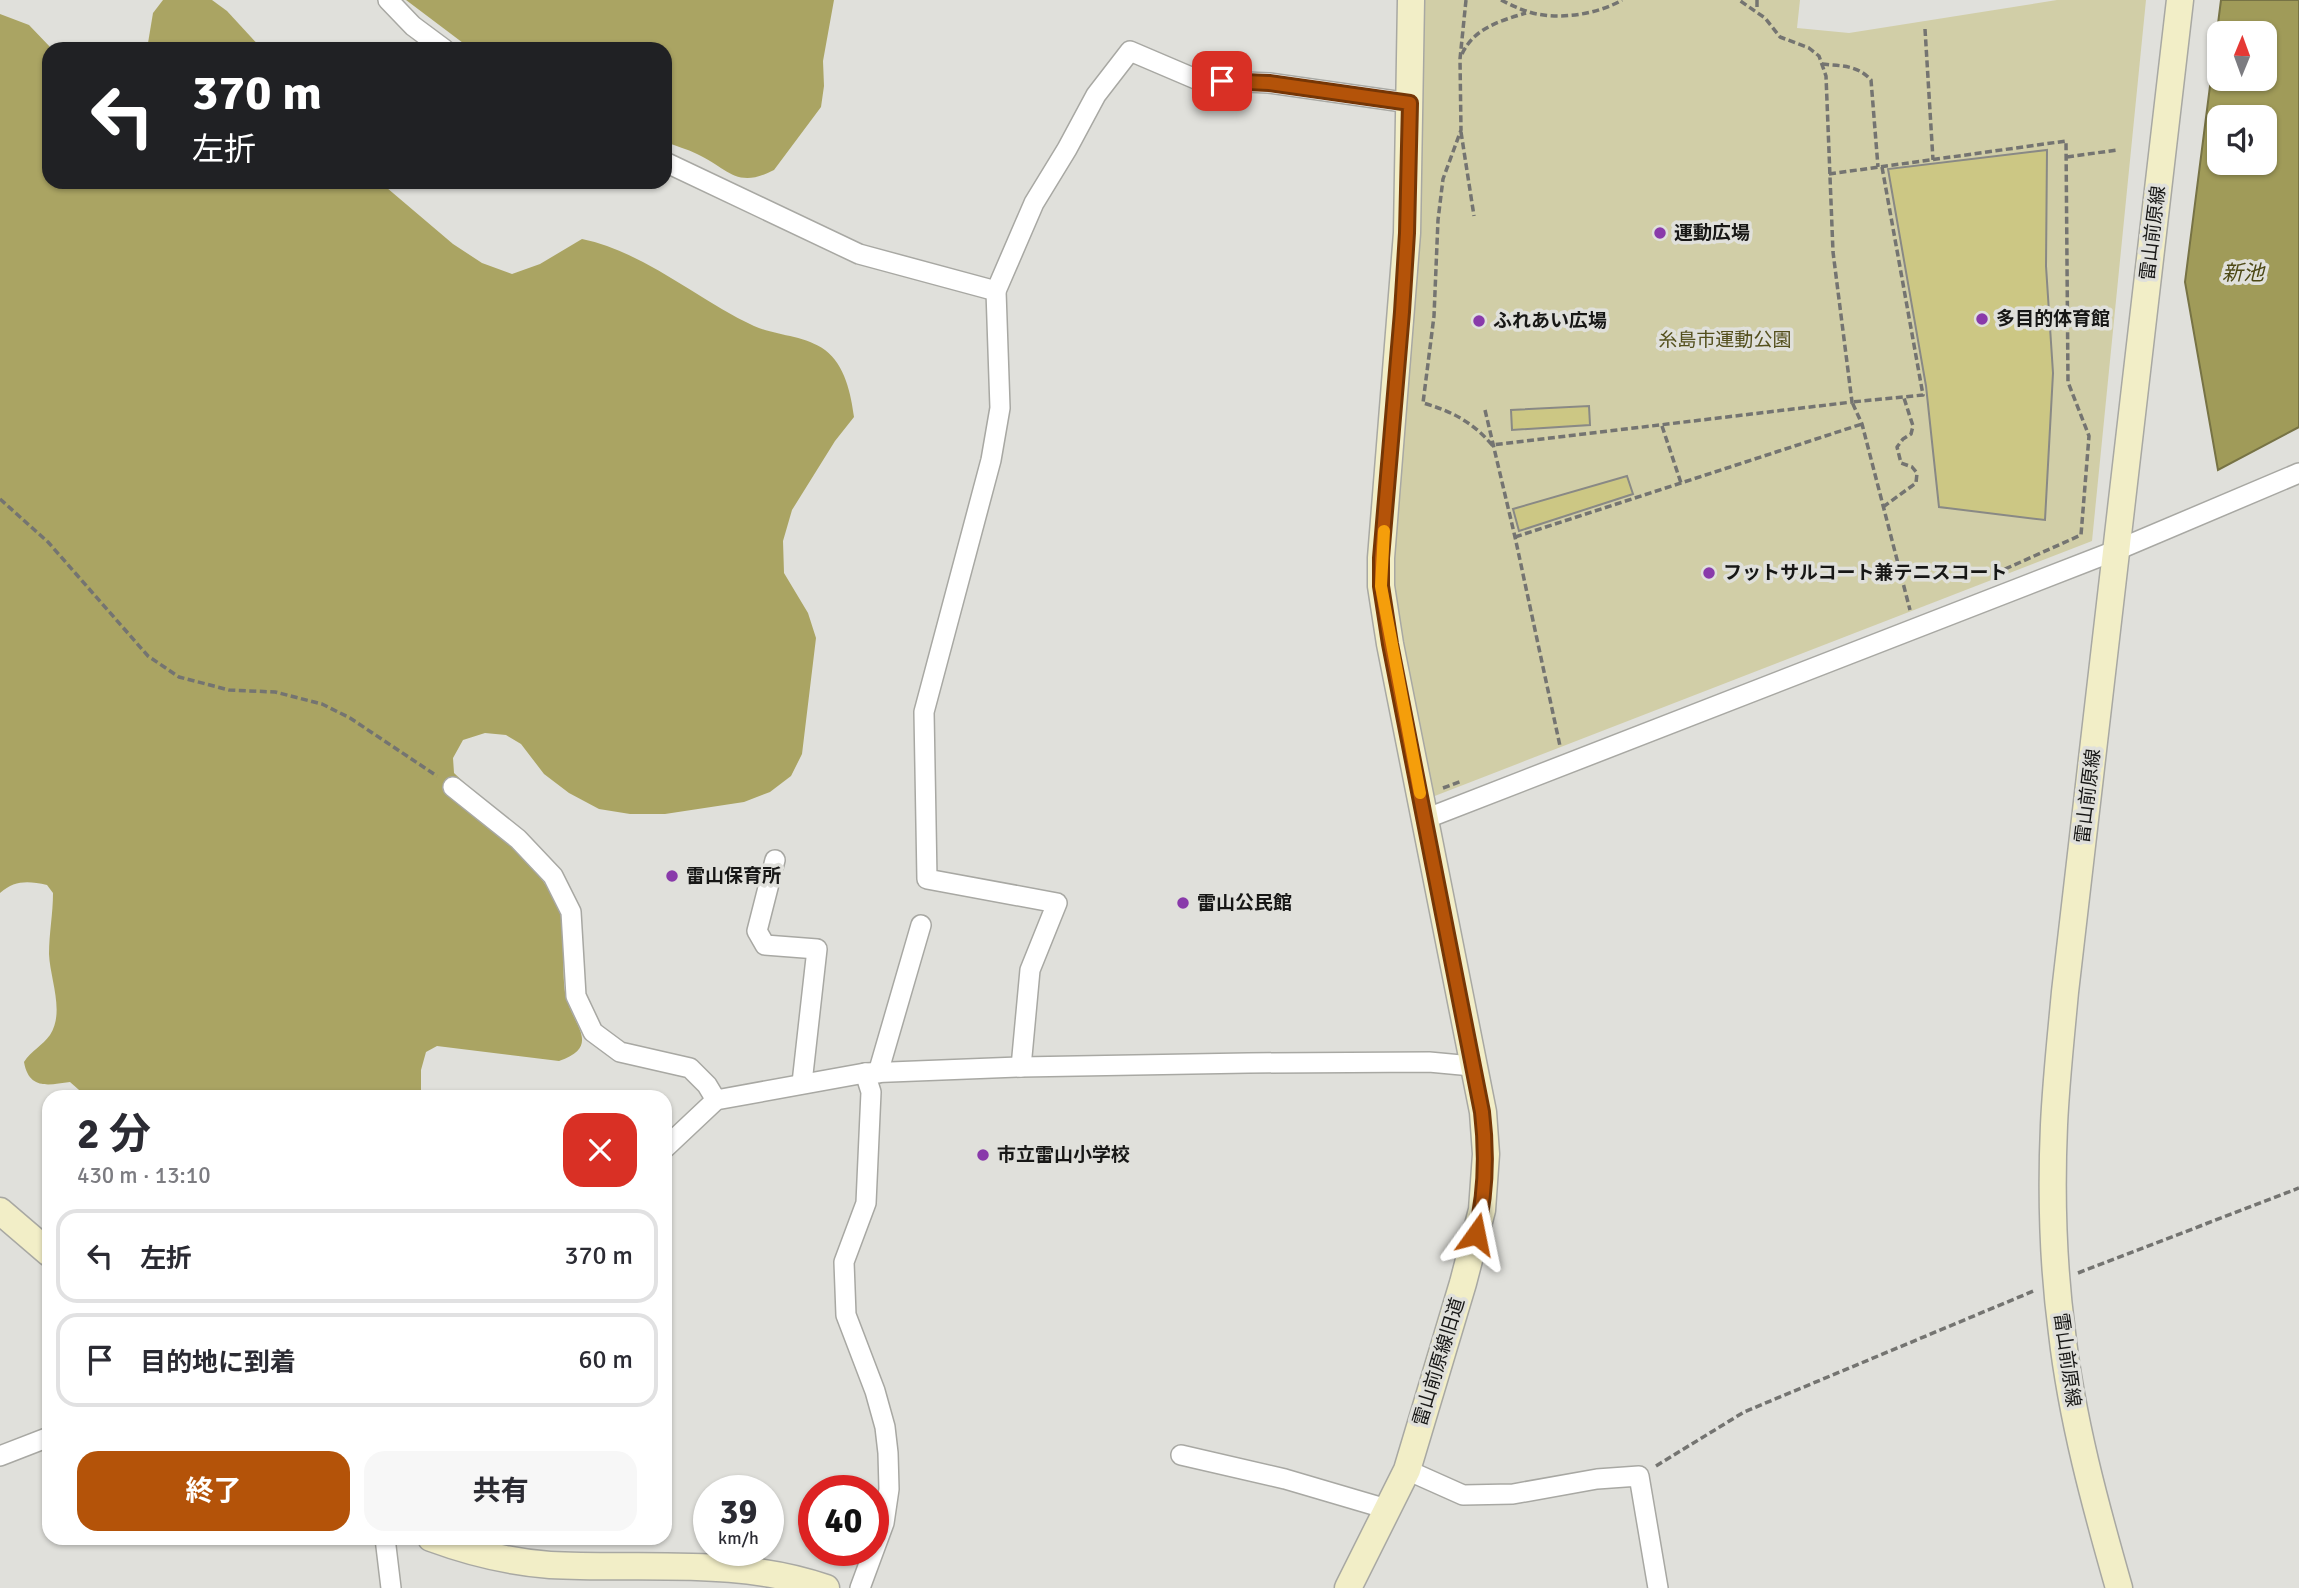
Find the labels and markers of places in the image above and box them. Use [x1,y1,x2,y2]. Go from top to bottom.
pin [1192,51,1252,111]
place label: 運動広場 [1674,221,1750,245]
marker: 運動広場 [1652,225,1668,241]
place label: 多目的体育館 [1996,307,2110,331]
place label: ふれあい広場 [1493,309,1607,333]
marker: 多目的体育館 [1974,311,1990,327]
marker: ふれあい広場 [1471,313,1487,329]
place label: フットサルコート兼テニスコート [1723,561,2008,585]
marker: フットサルコート兼テニスコート [1701,565,1717,581]
place label: 雷山保育所 [686,864,781,888]
marker: 雷山保育所 [664,868,680,884]
place label: 雷山公民館 [1197,891,1292,915]
marker: 雷山公民館 [1175,895,1191,911]
place label: 市立雷山小学校 [997,1143,1130,1167]
marker: 市立雷山小学校 [975,1147,991,1163]

